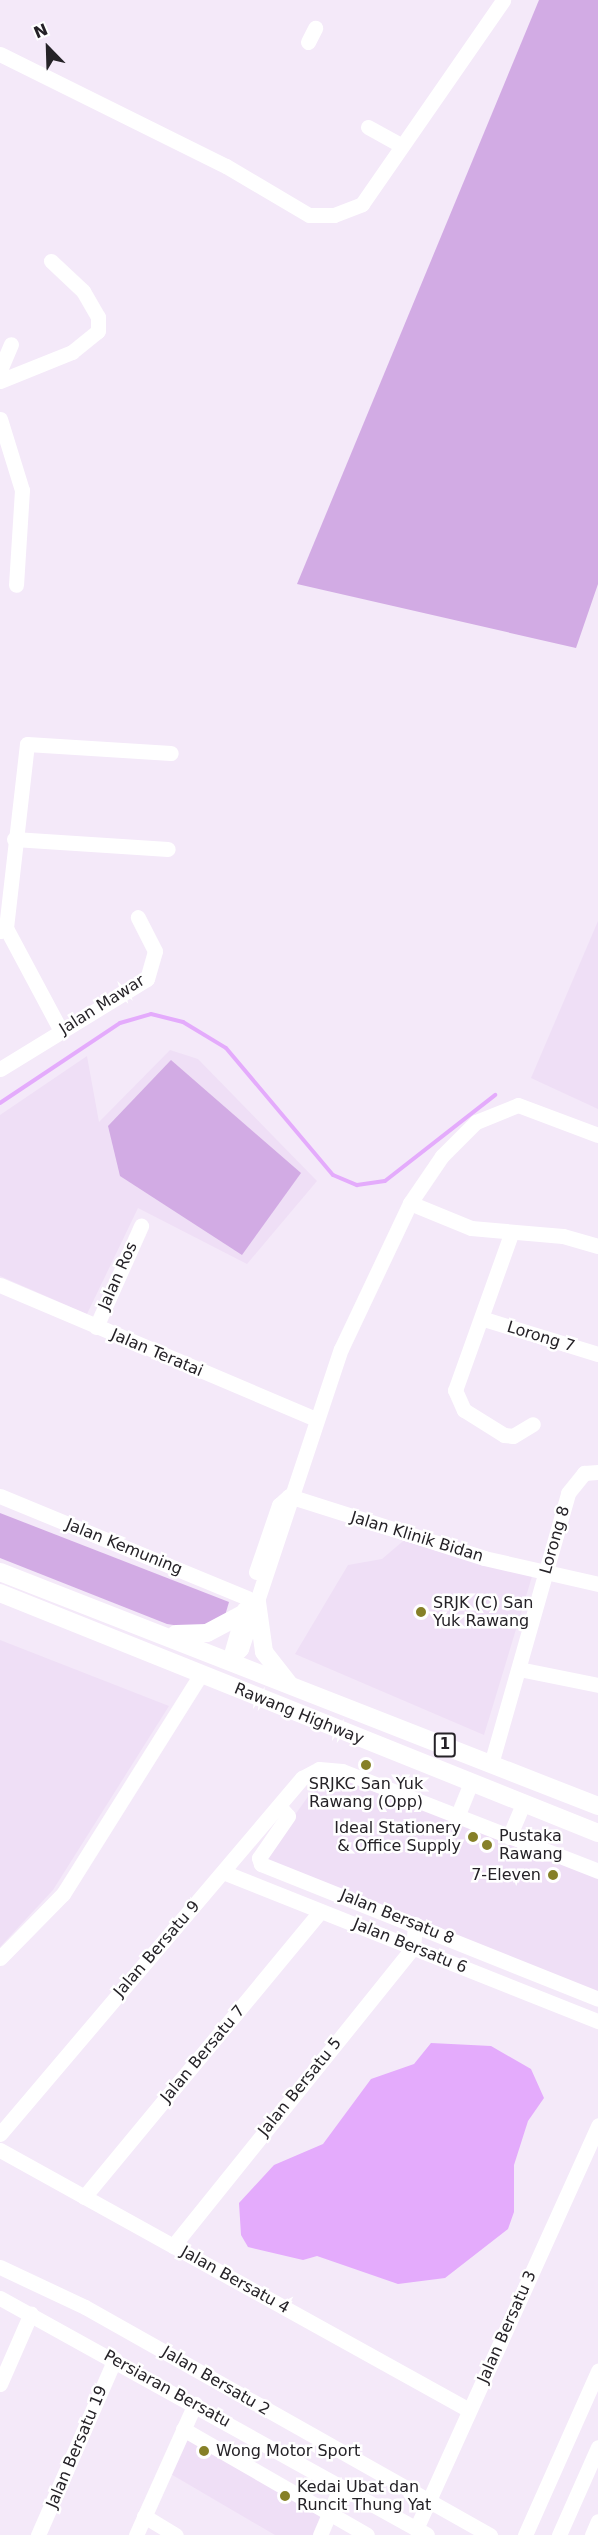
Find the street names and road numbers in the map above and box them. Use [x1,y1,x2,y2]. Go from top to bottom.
street label: Jalan Mawar [56,971,148,1039]
street label: Jalan Ros [94,1239,142,1313]
street label: Lorong 7 [505,1318,577,1356]
street label: Jalan Teratai [108,1325,206,1381]
street label: Lorong 8 [536,1504,574,1576]
street label: Jalan Klinik Bidan [348,1508,486,1566]
street label: Jalan Kemuning [63,1515,185,1579]
street label: Rawang Highway [231,1679,367,1749]
road number: 1 [433,1733,457,1757]
street label: Jalan Bersatu 8 [337,1885,457,1949]
street label: Jalan Bersatu 9 [110,1897,204,2001]
street label: Jalan Bersatu 6 [350,1914,470,1978]
street label: Jalan Bersatu 7 [157,2001,249,2107]
street label: Jalan Bersatu 5 [254,2034,346,2140]
street label: Jalan Bersatu 4 [177,2242,293,2318]
street label: Jalan Bersatu 3 [474,2268,540,2386]
street label: Jalan Bersatu 2 [159,2342,273,2420]
street label: Persiaran Bersatu [100,2346,234,2432]
street label: Jalan Bersatu 19 [42,2383,112,2511]

